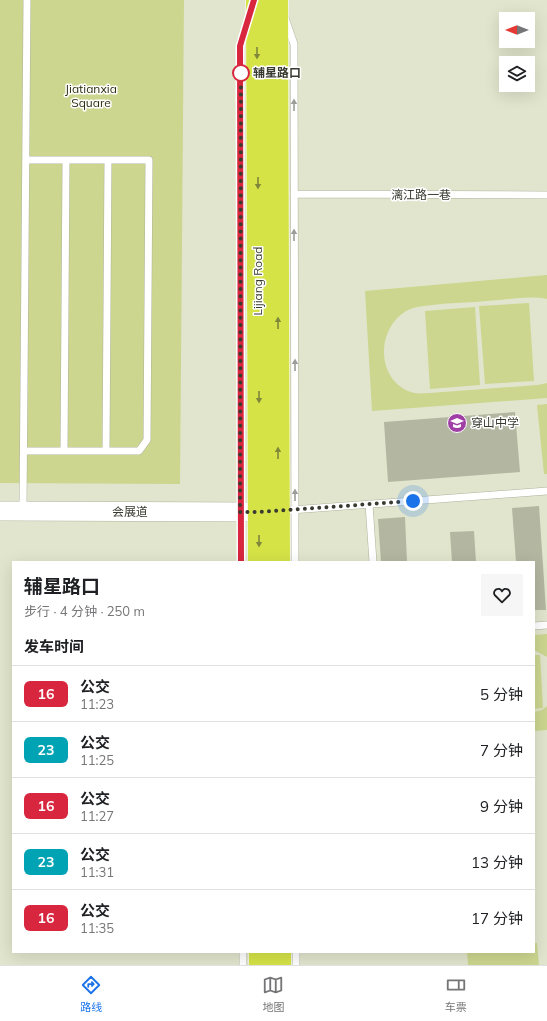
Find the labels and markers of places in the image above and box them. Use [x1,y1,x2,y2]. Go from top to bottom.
marker: 辅星路口 [232,64,250,82]
place label: 辅星路口 [253,65,301,80]
school or university icon: 穿山中学 [446,412,468,434]
place label: 穿山中学 [471,415,519,430]

